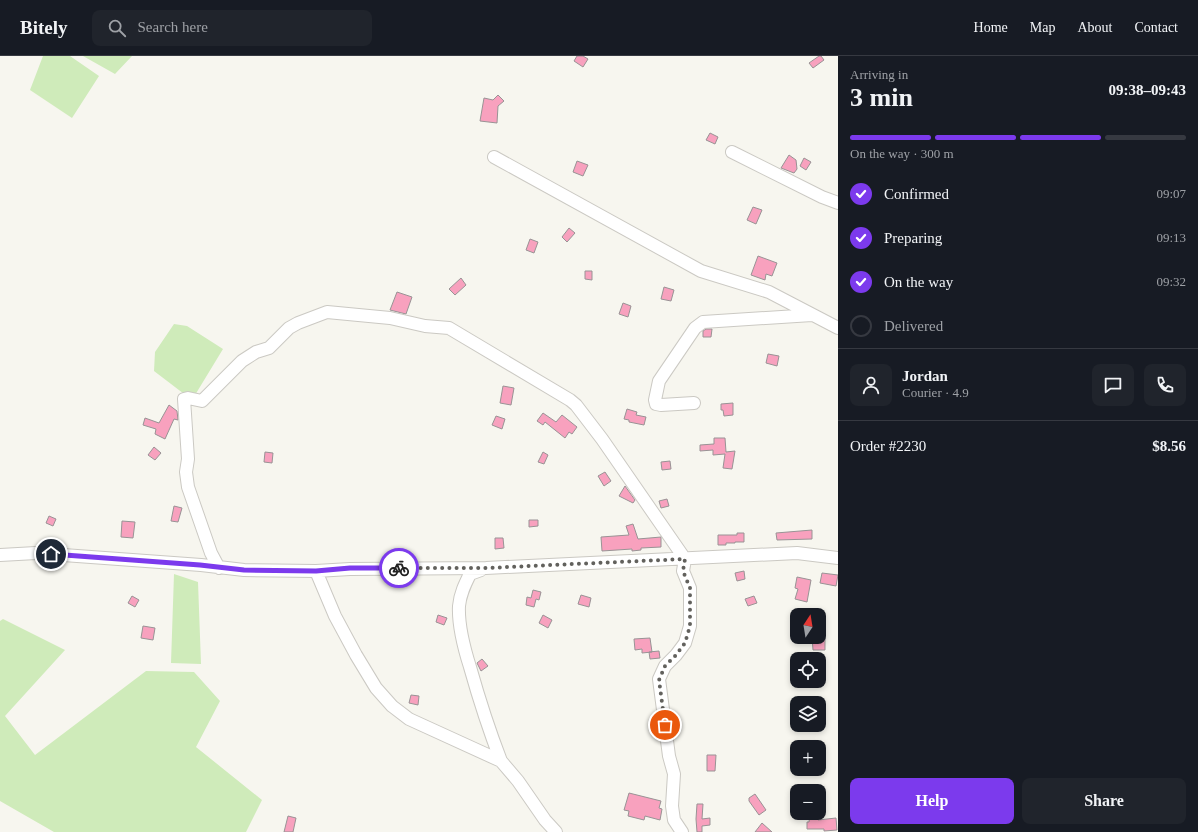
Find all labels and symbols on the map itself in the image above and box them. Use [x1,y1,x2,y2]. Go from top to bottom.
pin [34,537,68,571]
courier [379,548,419,588]
north arrow [790,608,826,644]
pin [648,708,682,742]

